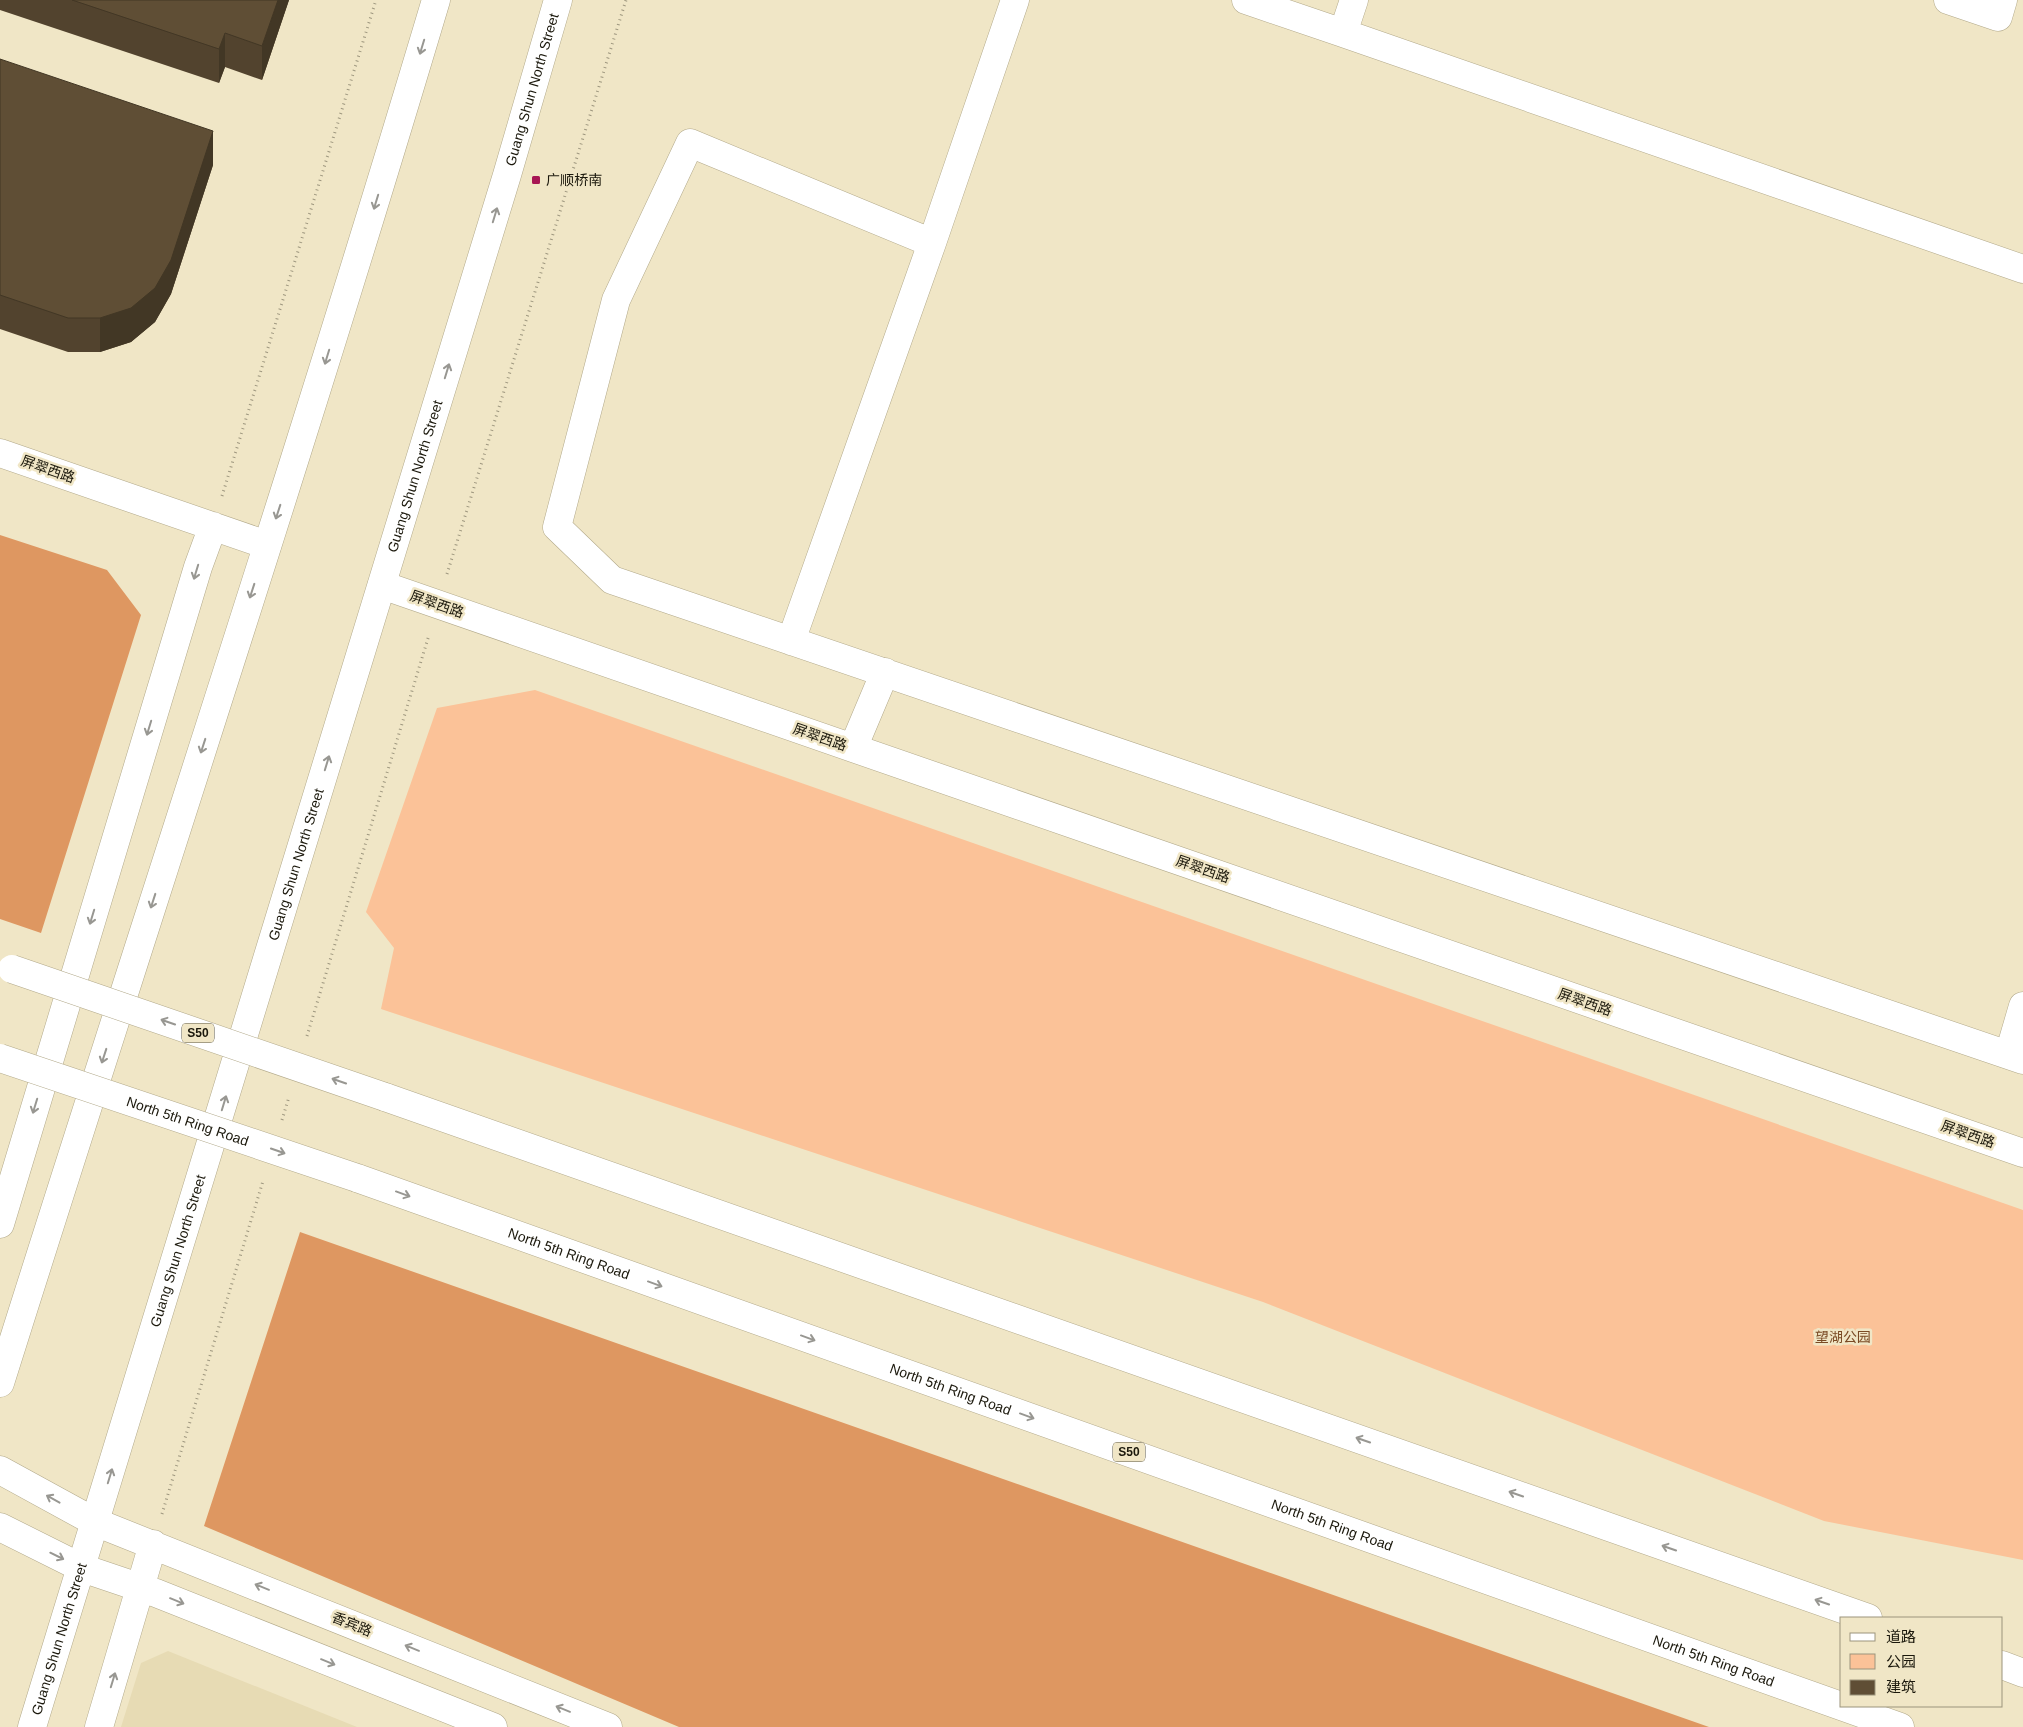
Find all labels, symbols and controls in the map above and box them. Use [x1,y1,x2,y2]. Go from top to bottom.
street label: Guang Shun North Street [502,11,562,168]
one-way arrow [417,38,427,54]
place label: 广顺桥南 [546,172,602,188]
marker: 广顺桥南 [530,174,542,186]
one-way arrow [370,194,380,210]
one-way arrow [490,208,500,224]
one-way arrow [321,349,331,365]
one-way arrow [443,363,452,379]
street label: Guang Shun North Street [384,398,446,554]
street label: 屏翠西路 [19,452,77,486]
one-way arrow [273,504,282,520]
one-way arrow [191,564,200,579]
one-way arrow [247,583,256,599]
street label: 屏翠西路 [408,587,466,621]
one-way arrow [144,719,154,735]
street label: 屏翠西路 [791,720,849,754]
one-way arrow [197,738,207,754]
one-way arrow [323,756,333,772]
street label: Guang Shun North Street [265,786,327,942]
street label: 屏翠西路 [1174,852,1232,886]
one-way arrow [148,893,158,909]
one-way arrow [87,908,97,924]
street label: 屏翠西路 [1556,985,1614,1019]
one-way arrow [161,1017,177,1026]
road number: S50 [182,1024,214,1042]
one-way arrow [99,1048,108,1063]
one-way arrow [331,1076,347,1085]
street label: North 5th Ring Road [125,1093,251,1149]
one-way arrow [219,1095,229,1111]
one-way arrow [30,1098,40,1114]
street label: 屏翠西路 [1939,1117,1997,1151]
one-way arrow [270,1147,286,1157]
street label: Guang Shun North Street [147,1173,209,1329]
one-way arrow [395,1190,410,1199]
street label: North 5th Ring Road [506,1224,632,1282]
one-way arrow [647,1280,662,1289]
park label: 望湖公园 [1815,1329,1871,1345]
one-way arrow [800,1334,816,1343]
street label: North 5th Ring Road [888,1360,1013,1418]
one-way arrow [1019,1412,1035,1421]
one-way arrow [1355,1435,1371,1445]
road number: S50 [1113,1442,1145,1461]
one-way arrow [105,1468,115,1484]
one-way arrow [1509,1489,1524,1498]
one-way arrow [45,1494,60,1504]
street label: North 5th Ring Road [1269,1496,1395,1554]
one-way arrow [1662,1543,1677,1552]
one-way arrow [49,1551,64,1561]
street label: Guang Shun North Street [28,1561,90,1717]
one-way arrow [255,1582,270,1592]
one-way arrow [169,1597,184,1607]
one-way arrow [1815,1597,1831,1606]
street label: 香宾路 [330,1609,374,1639]
legend [1840,1617,2003,1707]
text: 道路 [1886,1628,1916,1645]
street label: North 5th Ring Road [1651,1632,1777,1690]
one-way arrow [405,1643,421,1652]
text: 公园 [1886,1653,1916,1670]
one-way arrow [320,1657,335,1667]
one-way arrow [108,1673,118,1689]
text: 建筑 [1886,1678,1916,1695]
one-way arrow [556,1704,571,1713]

